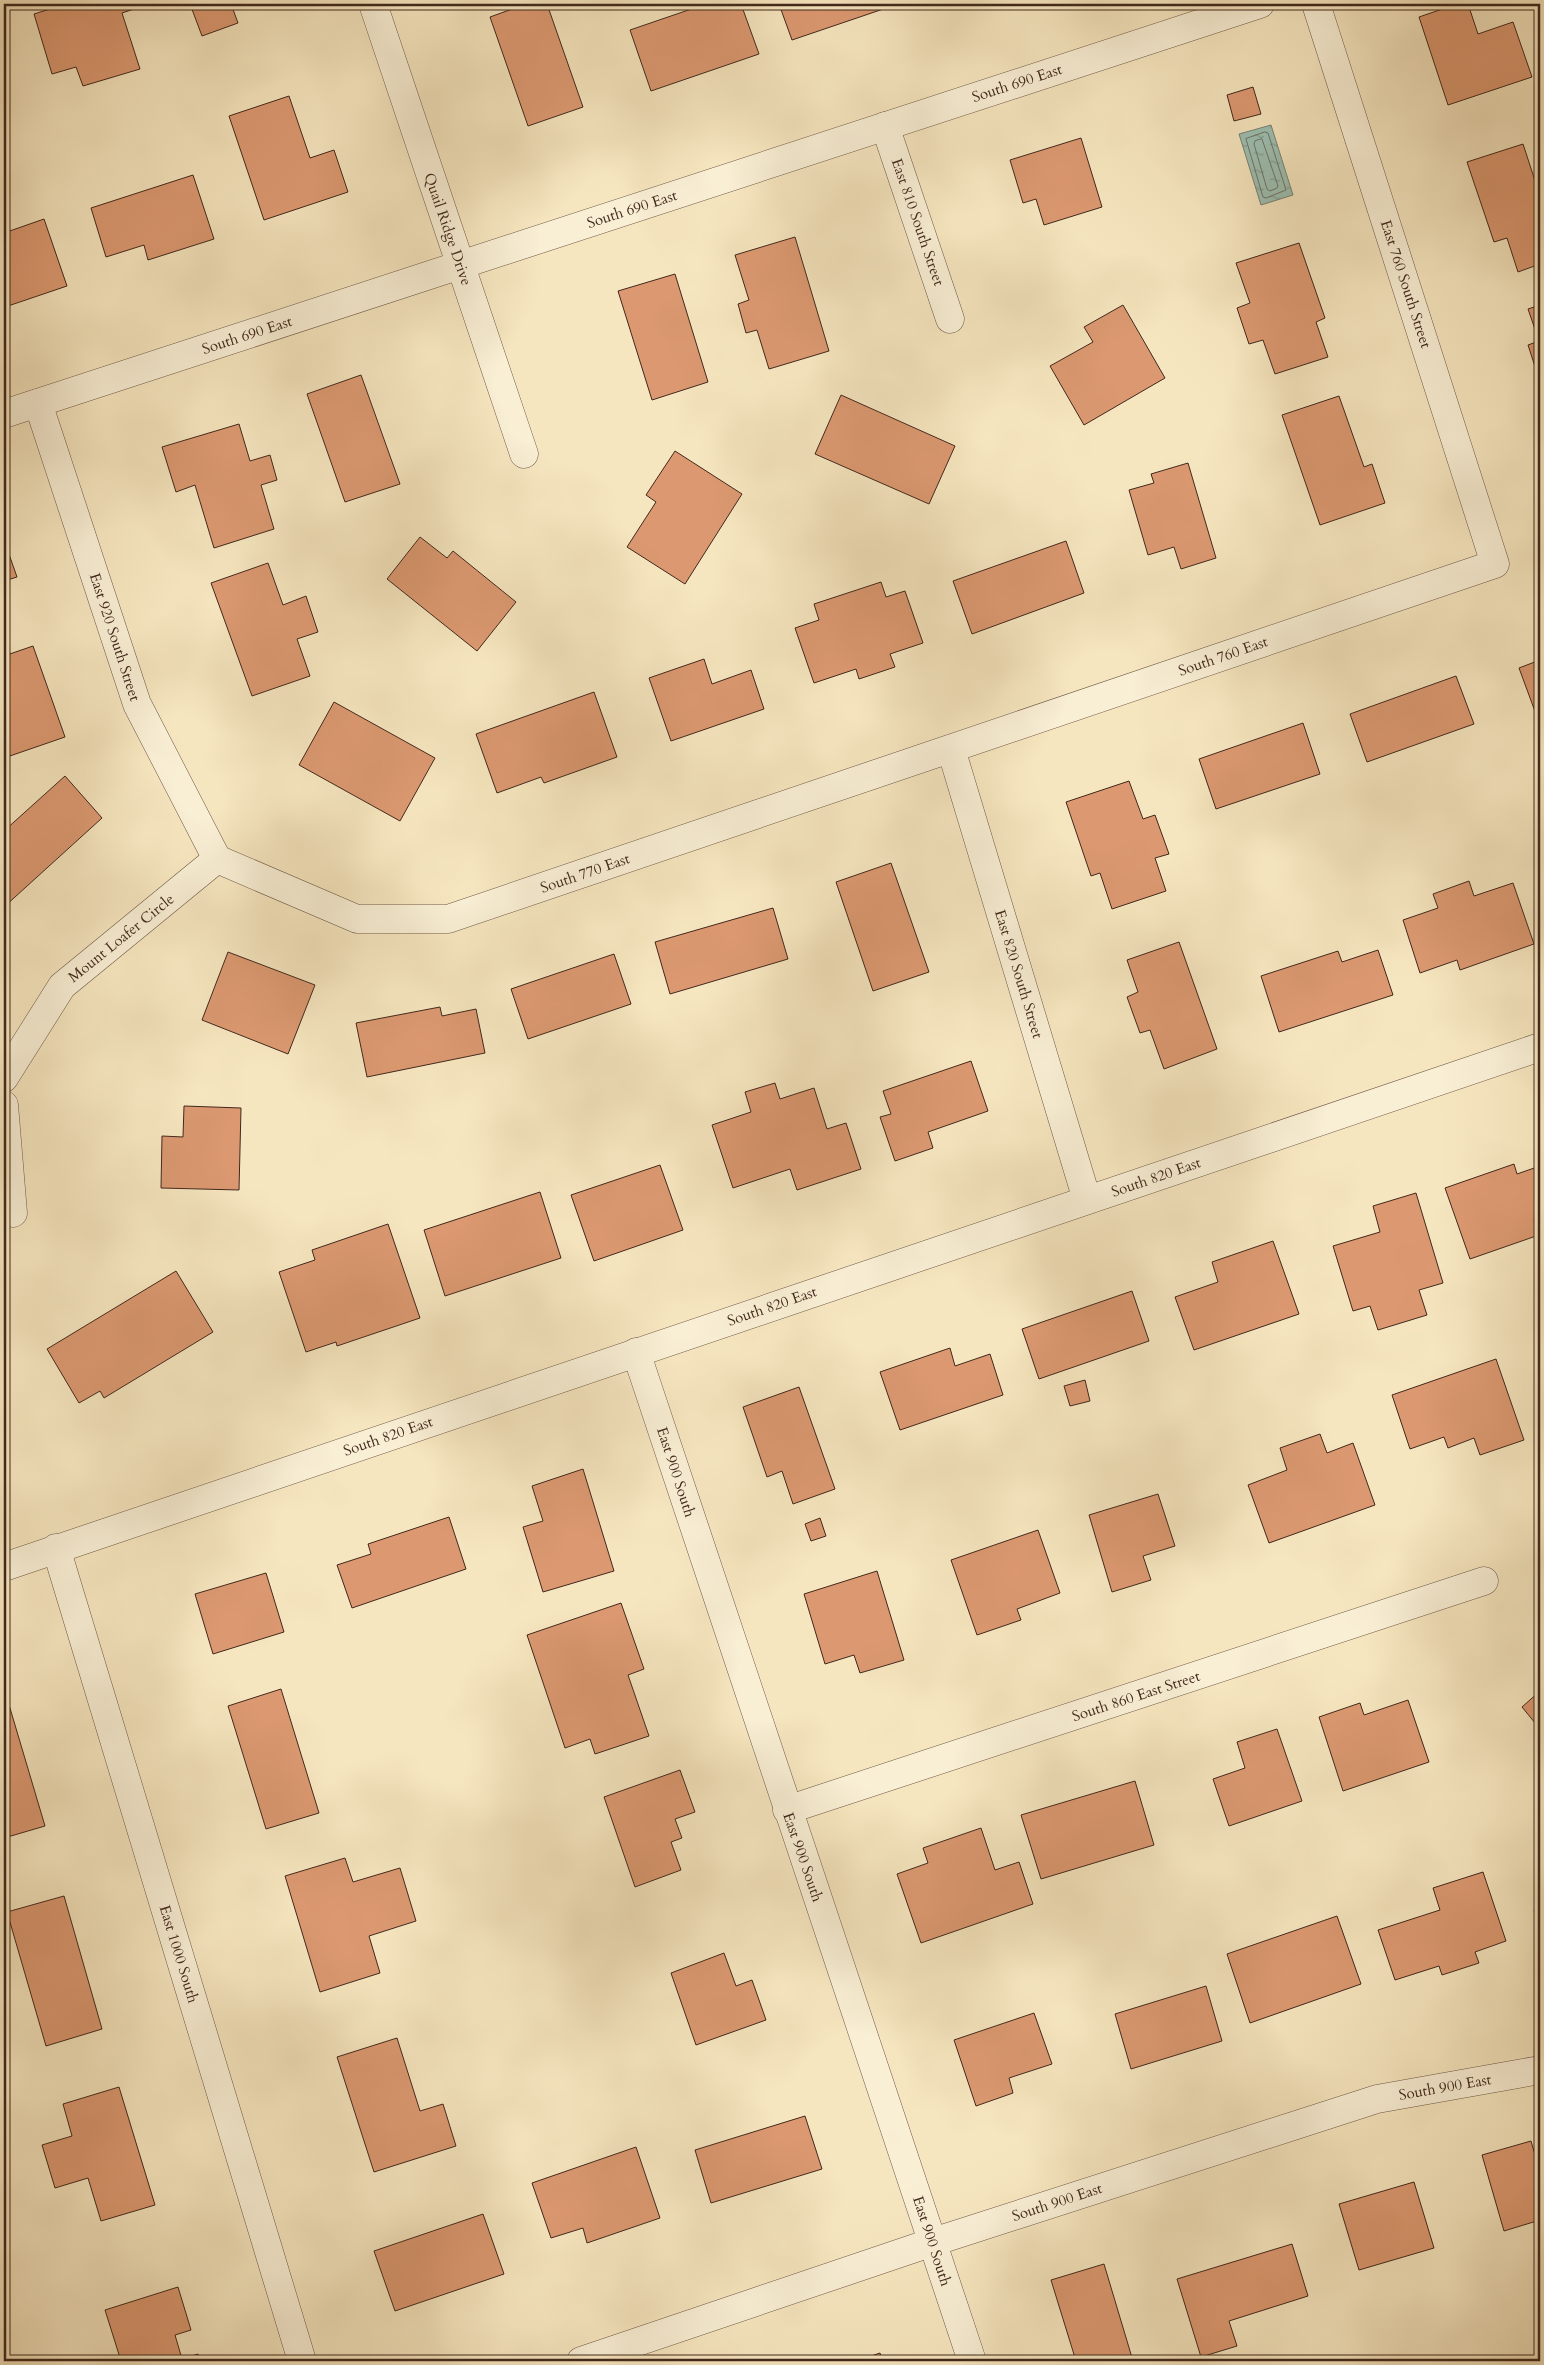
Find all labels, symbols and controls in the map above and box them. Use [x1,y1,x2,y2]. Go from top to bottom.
street label: South 690 East [969,59,1065,107]
street label: East 810 South Street [887,156,949,289]
street label: Quail Ridge Drive [419,170,477,288]
street label: South 690 East [584,185,680,233]
street label: East 760 South Street [1376,217,1436,351]
street label: South 690 East [199,311,295,359]
street label: East 920 South Street [85,570,145,704]
street label: South 760 East [1176,631,1271,681]
street label: South 770 East [538,848,633,898]
street label: Mount Loafer Circle [64,889,178,987]
street label: East 820 South Street [990,907,1048,1041]
street label: South 820 East [1109,1152,1204,1202]
street label: South 820 East [725,1281,820,1331]
street label: South 820 East [341,1411,436,1461]
street label: East 900 South [652,1424,700,1520]
street label: South 860 East Street [1069,1666,1203,1726]
street label: East 900 South [778,1810,828,1905]
street label: East 1000 South [155,1903,204,2006]
street label: South 900 East [1397,2069,1493,2105]
street label: South 900 East [1009,2178,1105,2226]
street label: East 900 South [908,2193,956,2289]

